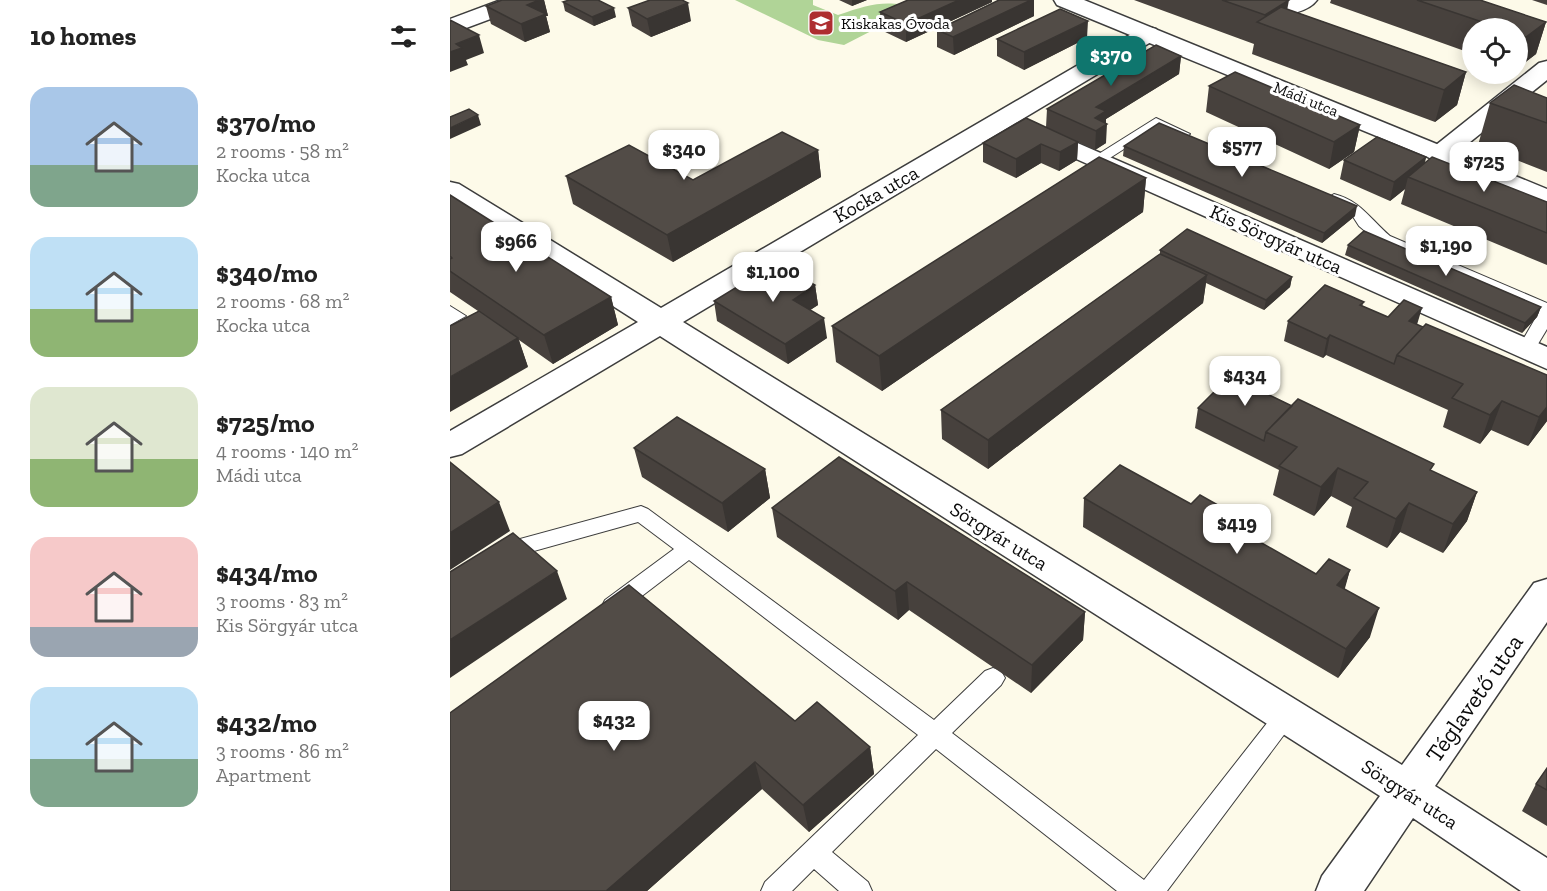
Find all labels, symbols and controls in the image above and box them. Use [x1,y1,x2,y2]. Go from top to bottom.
school or university icon: Kiskakas Óvoda [806,8,836,38]
place label: Kiskakas Óvoda [841,14,950,33]
map controls [1462,18,1528,84]
button: locate [1462,18,1528,84]
text: 10 homes [30,20,136,52]
icon: filters [387,20,420,53]
pin: $370 [1075,36,1147,87]
text: $370 [1090,43,1132,67]
street label: Mádi utca [1271,77,1342,121]
text: $370/mo [216,107,316,139]
icon: home [78,111,150,183]
pin: $577 [1206,127,1278,178]
pin: $340 [648,130,720,181]
text: $577 [1222,134,1262,158]
text: $340 [662,137,706,161]
text: 2 rooms · 58 m² [216,139,349,163]
pin: $725 [1448,142,1520,193]
text: $725 [1464,149,1504,173]
street label: Kocka utca [829,160,923,228]
text: Kocka utca [216,163,310,187]
street label: Kis Sörgyár utca [1206,199,1346,279]
pin: $966 [480,222,552,273]
pin: $1,190 [1397,226,1495,277]
text: $966 [495,229,537,253]
text: $1,190 [1420,233,1472,257]
pin: $1,100 [724,252,822,303]
text: $340/mo [216,257,318,289]
text: $1,100 [746,259,800,283]
icon: home [78,261,150,333]
text: 2 rooms · 68 m² [216,289,349,313]
text: Kocka utca [216,313,310,337]
pin: $434 [1209,356,1281,407]
text: $434 [1223,363,1267,387]
text: $725/mo [216,407,315,439]
icon: home [78,411,150,483]
text: 4 rooms · 140 m² [216,439,358,463]
text: Mádi utca [216,463,302,487]
street label: Sörgyár utca [946,497,1052,576]
pin: $419 [1201,504,1273,555]
text: $419 [1217,511,1257,535]
text: $434/mo [216,557,318,589]
icon: home [78,561,150,633]
text: 3 rooms · 83 m² [216,589,348,613]
text: Kis Sörgyár utca [216,613,358,637]
street label: Téglavető utca [1419,628,1529,768]
pin: $432 [578,701,650,752]
text: $432/mo [216,707,317,739]
text: $432 [593,708,635,732]
icon: home [78,711,150,783]
text: 3 rooms · 86 m² [216,739,349,763]
street label: Sörgyár utca [1357,754,1463,834]
text: Apartment [216,763,311,787]

